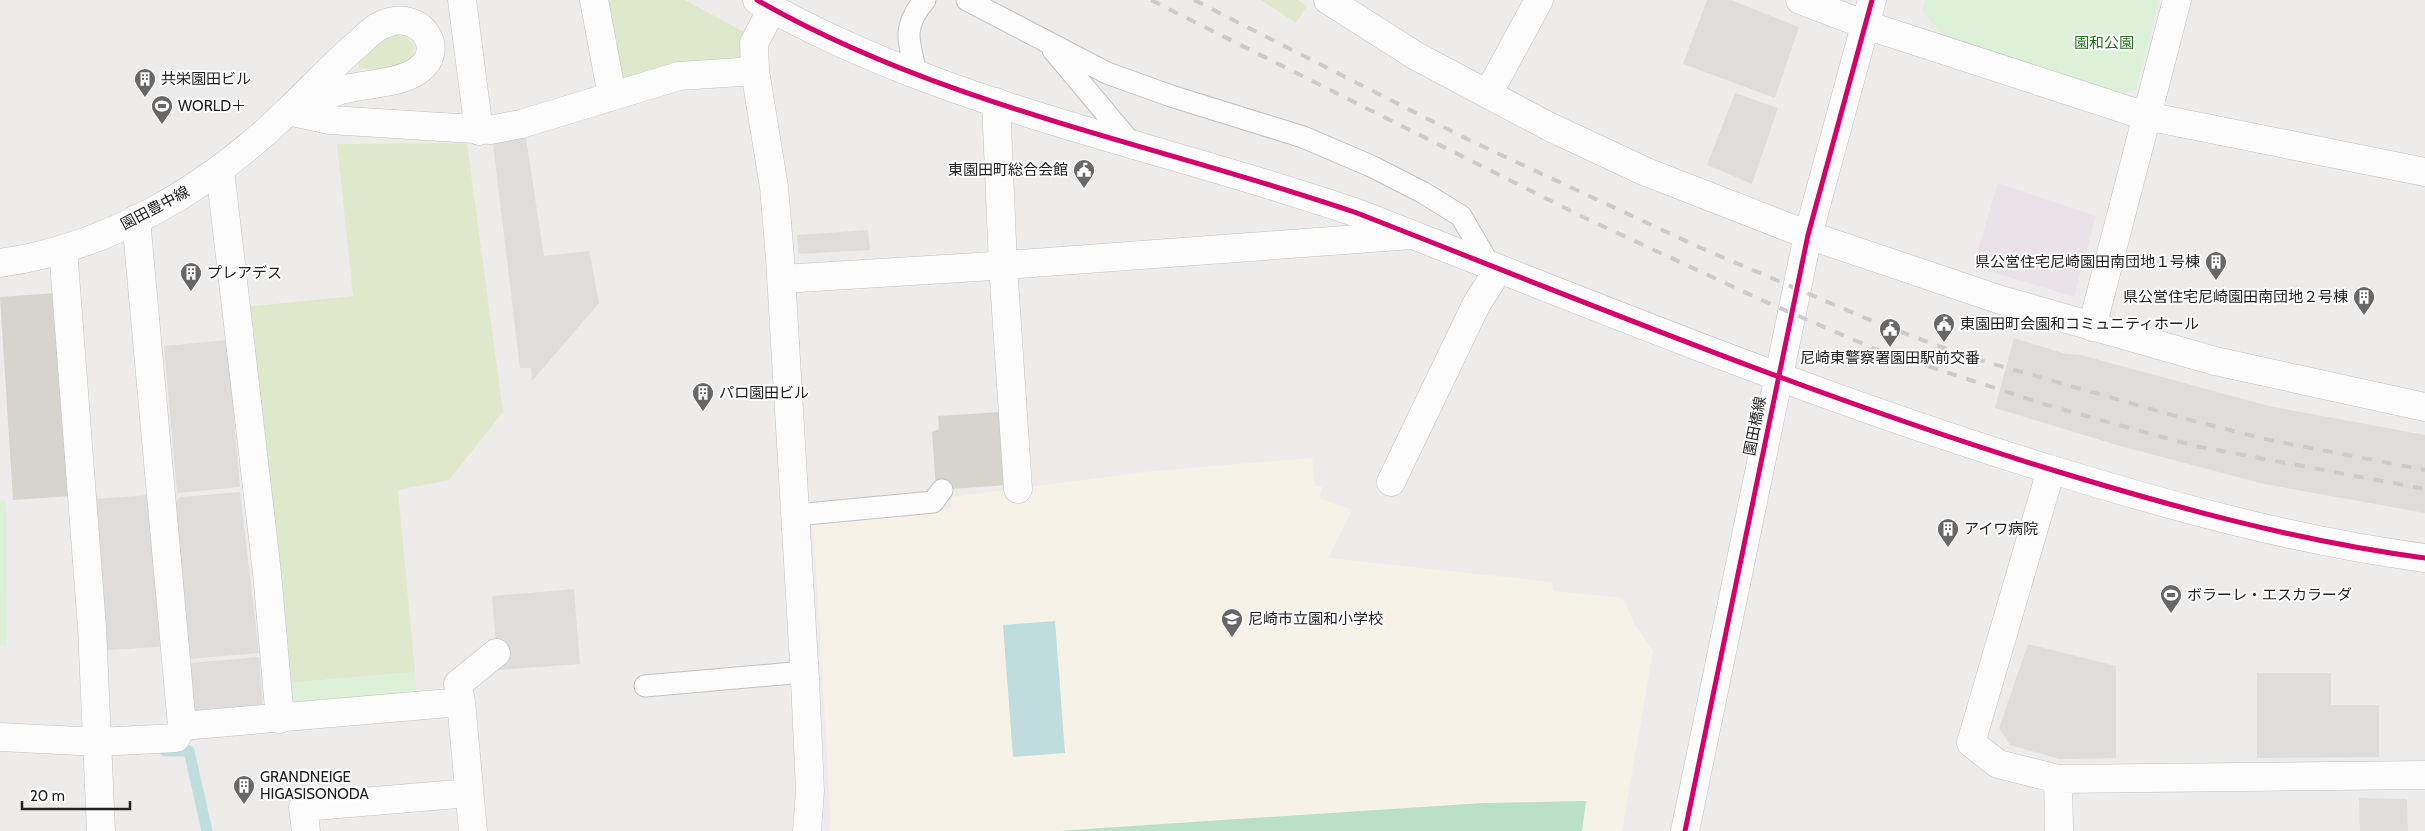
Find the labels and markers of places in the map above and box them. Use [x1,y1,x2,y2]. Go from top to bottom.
building icon: 共栄園田ビル [133,67,157,98]
place label: 共栄園田ビル [161,70,251,88]
sports icon: WORLD＋ [150,94,174,125]
place label: WORLD＋ [178,97,246,115]
public building icon: 東園田町総合会館 [1072,158,1096,189]
place label: 東園田町総合会館 [948,161,1068,179]
building icon: 県公営住宅尼崎園田南団地１号棟 [2204,250,2228,281]
place label: 県公営住宅尼崎園田南団地１号棟 [1975,253,2200,271]
building icon: プレアデス [179,261,203,292]
place label: プレアデス [207,264,282,282]
building icon: 県公営住宅尼崎園田南団地２号棟 [2352,285,2376,316]
place label: 県公営住宅尼崎園田南団地２号棟 [2123,288,2348,306]
public building icon: 東園田町会園和コミュニティホール [1932,312,1956,343]
place label: 東園田町会園和コミュニティホール [1960,315,2199,333]
public building icon: 尼崎東警察署園田駅前交番 [1878,317,1902,348]
place label: 尼崎東警察署園田駅前交番 [1800,349,1980,367]
building icon: パロ園田ビル [691,381,715,412]
place label: パロ園田ビル [719,384,809,402]
building icon: アイワ病院 [1936,517,1960,548]
place label: アイワ病院 [1964,520,2038,538]
sports icon: ボラーレ・エスカラーダ [2159,583,2183,614]
place label: ボラーレ・エスカラーダ [2187,586,2352,604]
school or university icon: 尼崎市立園和小学校 [1220,607,1244,638]
place label: 尼崎市立園和小学校 [1248,610,1383,628]
place label: GRANDNEIGE HIGASISONODA [260,768,369,803]
building icon: GRANDNEIGE HIGASISONODA [232,774,256,805]

